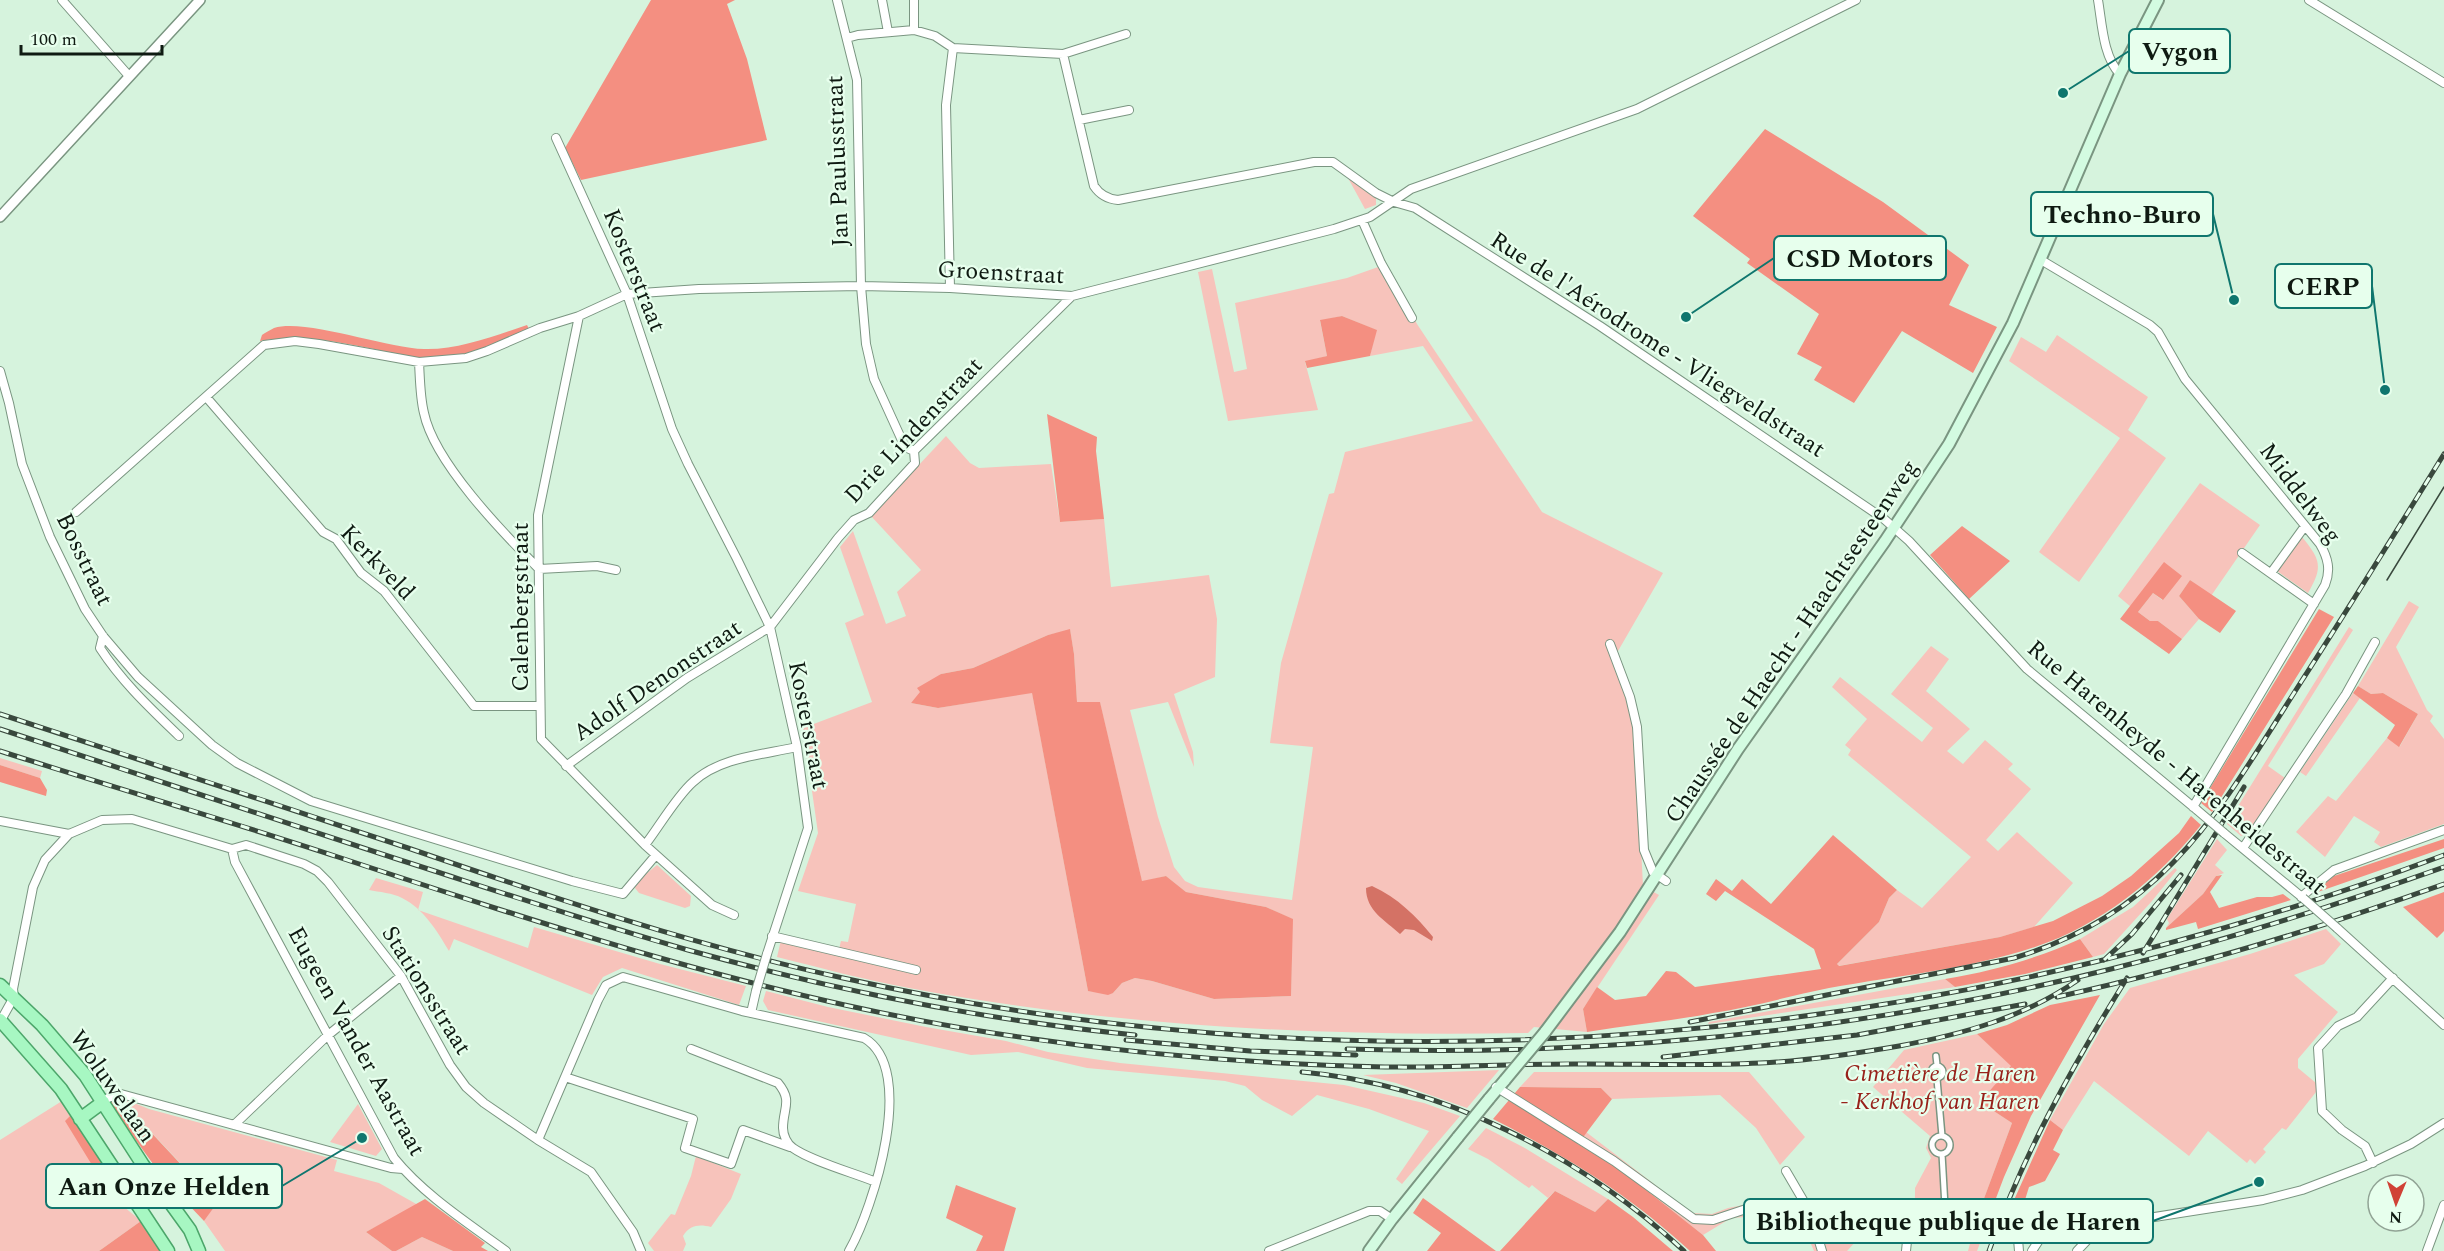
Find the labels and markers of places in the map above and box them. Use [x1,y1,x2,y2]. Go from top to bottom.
callout: Vygon [2129,29,2230,73]
callout: Techno-Buro [2031,192,2213,236]
callout: CSD Motors [1774,236,1946,280]
callout: CERP [2275,264,2372,308]
callout: Aan Onze Helden [46,1164,282,1208]
callout: Bibliotheque publique de Haren [1744,1199,2153,1243]

